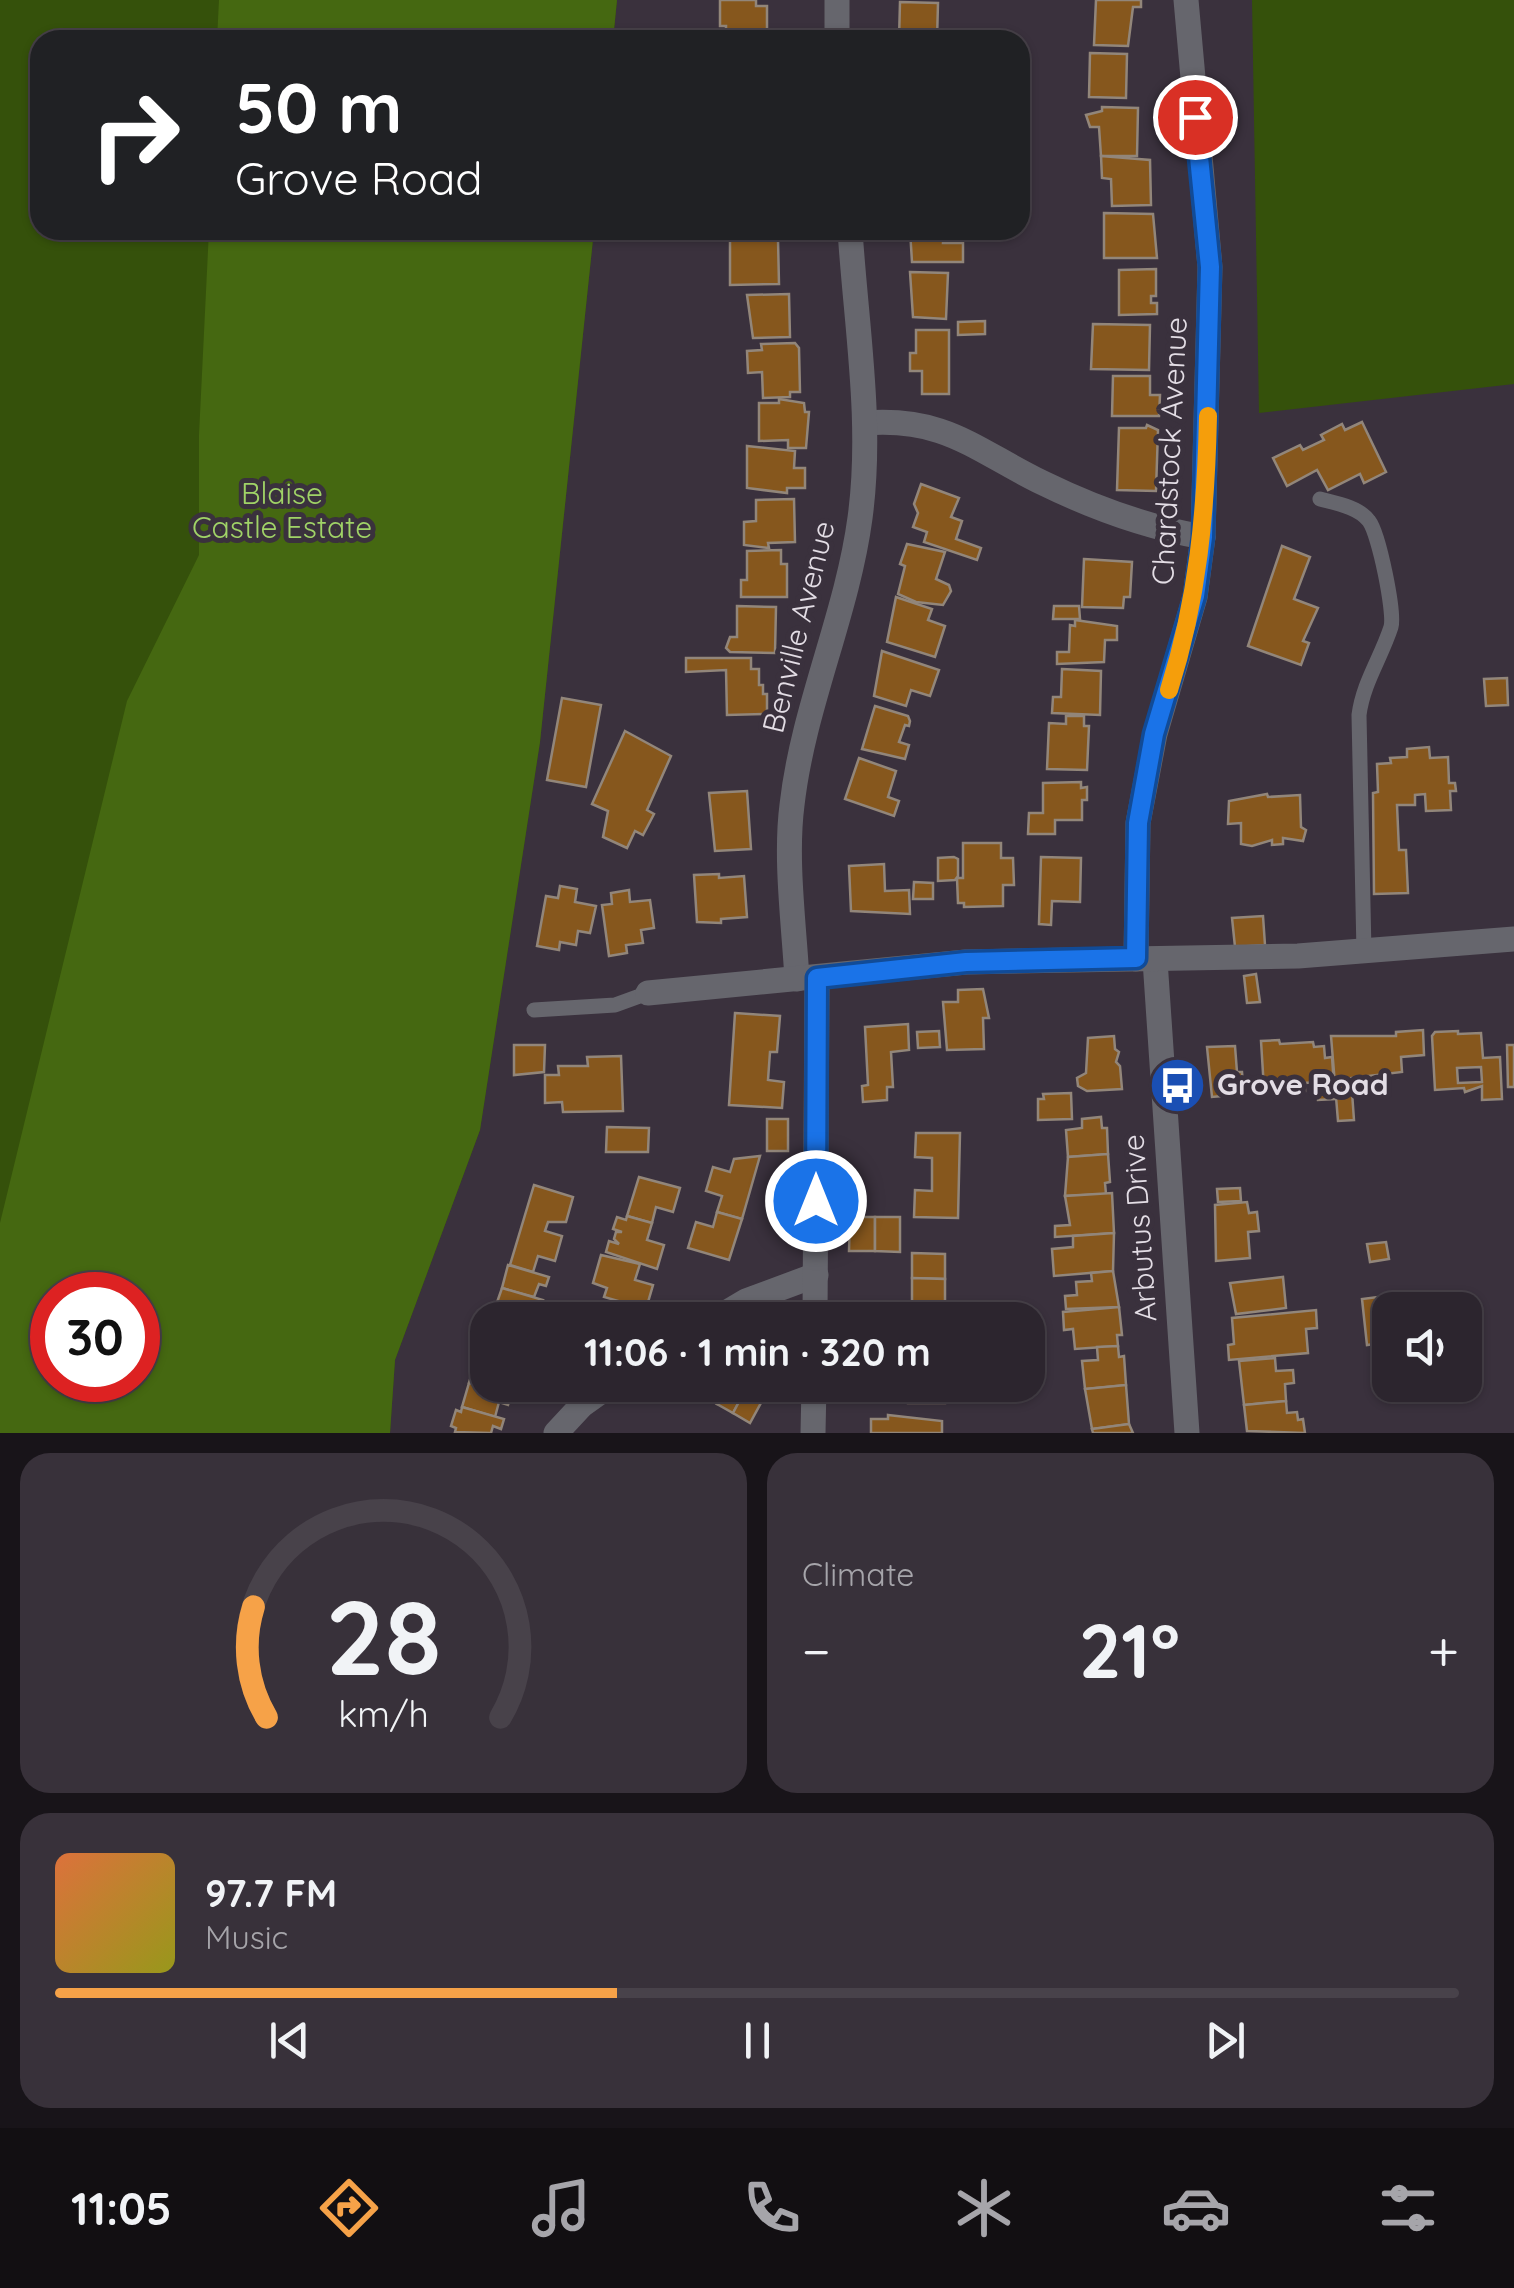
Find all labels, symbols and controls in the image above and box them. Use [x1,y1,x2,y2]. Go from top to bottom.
text: 50 m [235,63,402,151]
icon: right [70,70,200,200]
pin [1153,75,1238,160]
icon: arrive [1168,90,1223,145]
text: Grove Road [235,150,483,206]
street label: Chardstock Avenue [1143,316,1195,586]
park label: Blaise Castle Estate [192,474,372,546]
street label: Benville Avenue [753,517,843,737]
bus stop icon: Grove Road [1148,1055,1208,1115]
place label: Grove Road [1217,1065,1388,1103]
street label: Arbutus Drive [1113,1133,1165,1323]
position arrow [764,1149,868,1253]
speed limit sign: 30 [30,1272,160,1402]
map controls [1372,1292,1482,1402]
button: sound [1372,1292,1482,1402]
text: 11:06 · 1 min · 320 m [584,1328,931,1376]
text: Climate [802,1554,914,1594]
text: 28 [325,1571,442,1701]
text: 21° [1079,1603,1180,1697]
text: − [802,1616,831,1685]
text: + [1428,1616,1459,1685]
text: km/h [338,1691,429,1736]
text: 97.7 FM [205,1869,337,1917]
text: Music [205,1917,288,1957]
icon: previous [262,2013,317,2068]
icon: pause [730,2013,785,2068]
icon: next [1198,2013,1253,2068]
icon: directions [314,2173,384,2243]
icon: music [526,2173,596,2243]
icon: phone [737,2173,807,2243]
icon: climate [949,2173,1019,2243]
icon: car [1161,2173,1231,2243]
icon: filters [1373,2173,1443,2243]
text: 11:05 [71,2180,172,2236]

